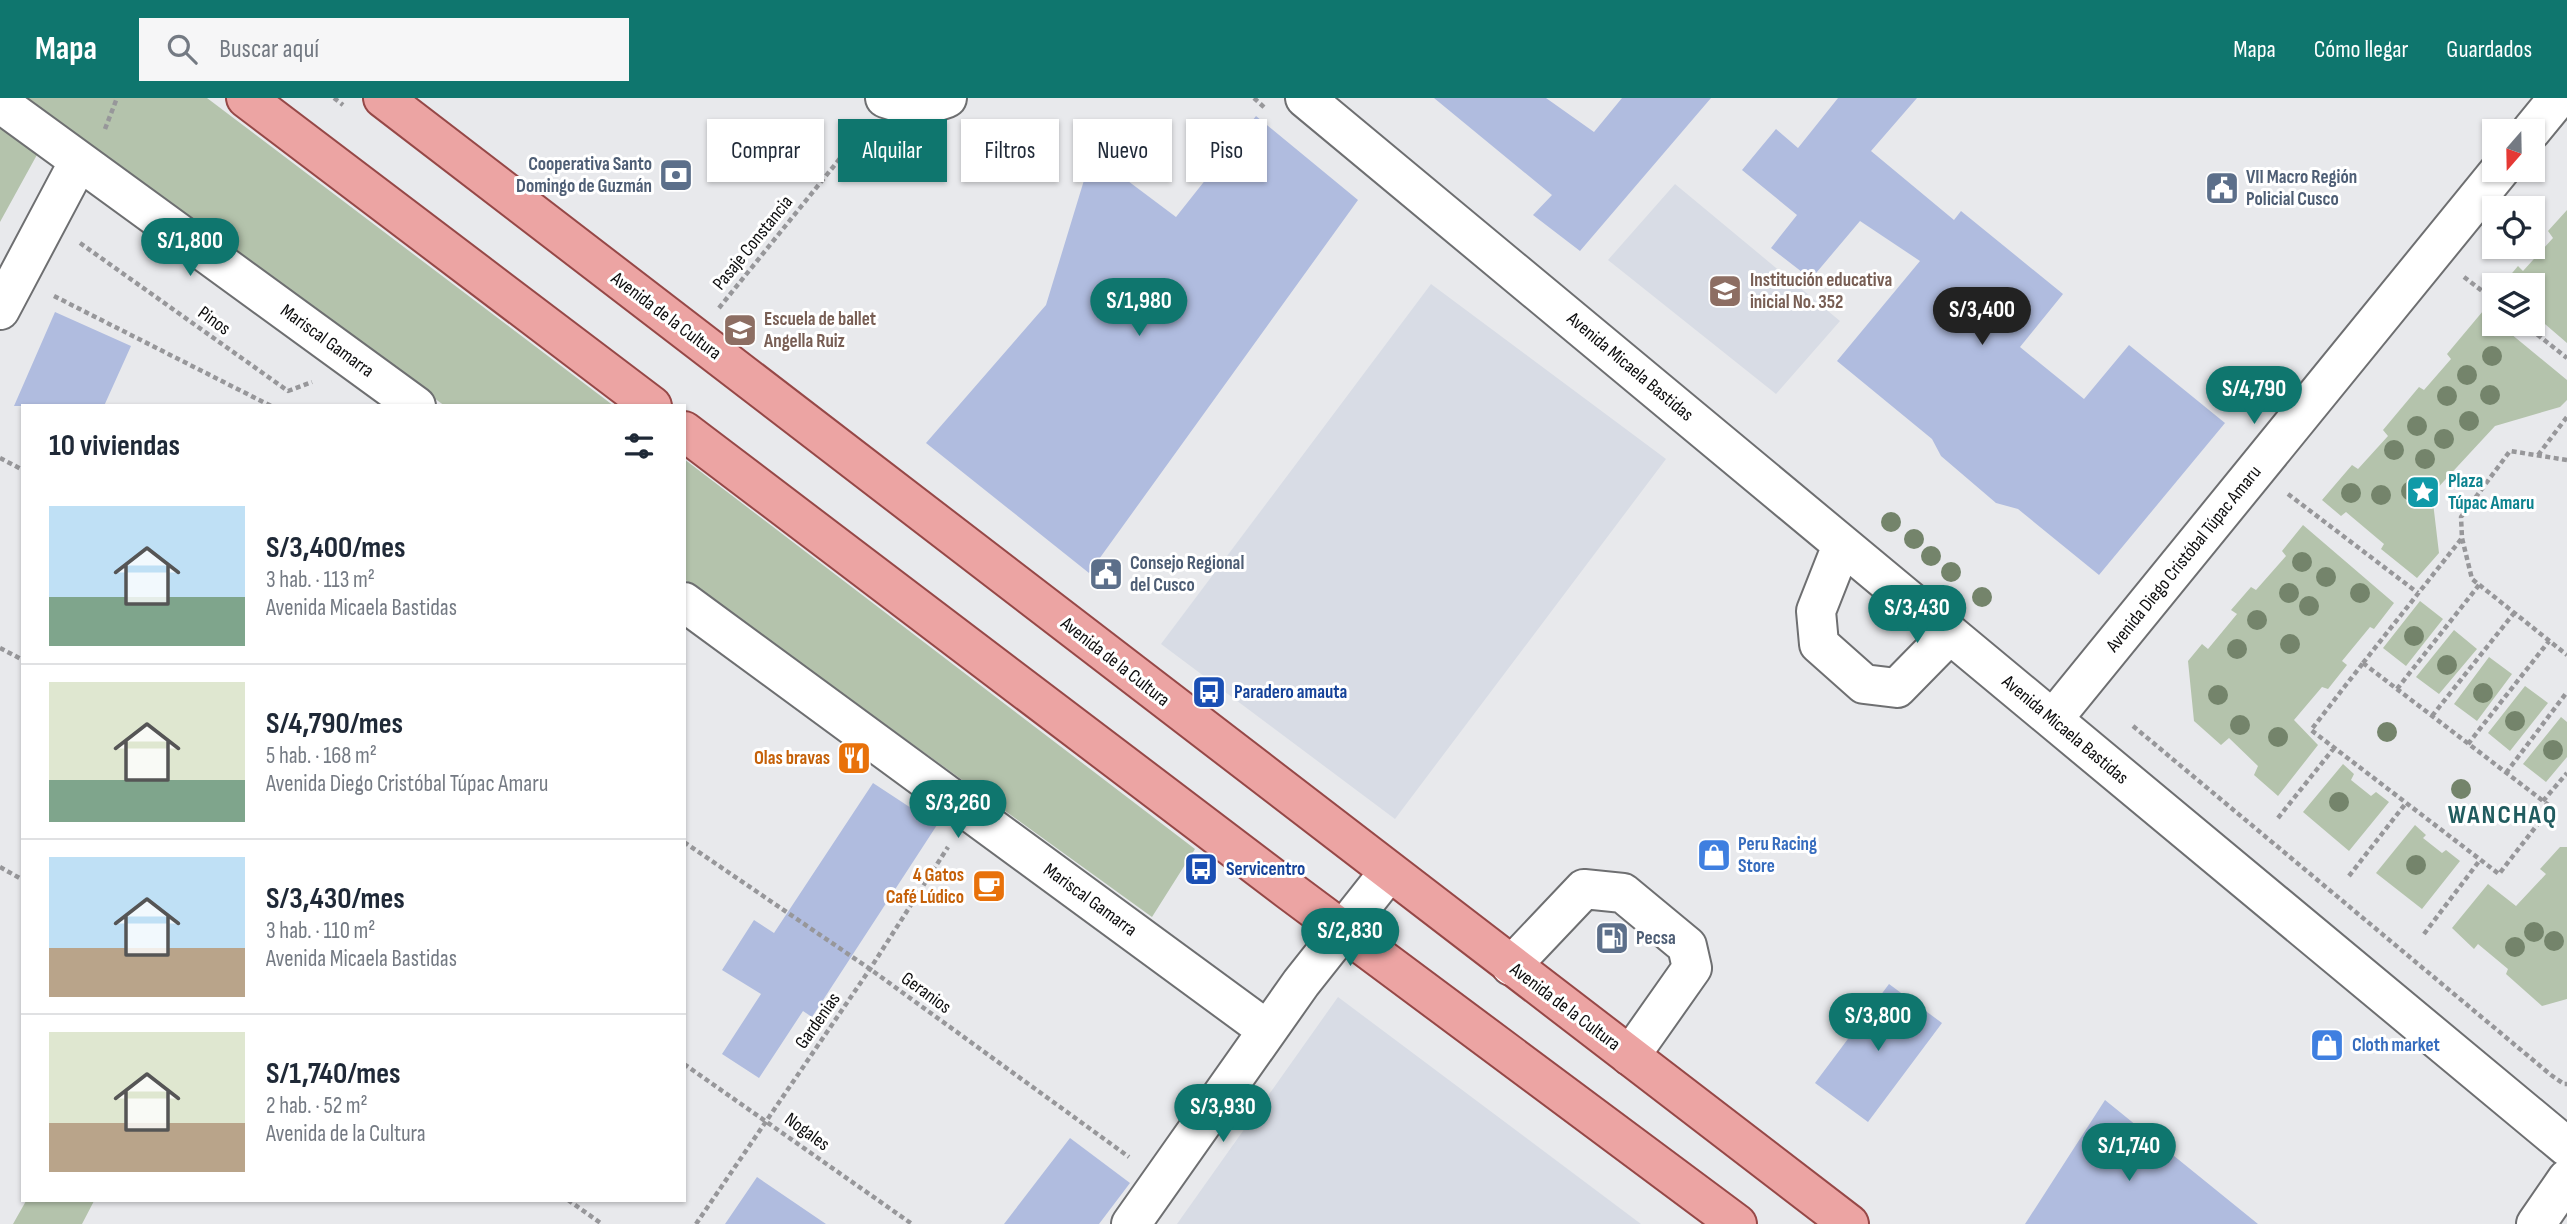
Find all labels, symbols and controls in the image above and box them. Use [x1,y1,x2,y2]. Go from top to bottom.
search box [139,18,629,81]
text: Mapa [35,29,97,69]
icon: search [163,30,201,68]
text: Buscar aquí [219,34,319,65]
text: Mapa [2233,35,2276,64]
text: Cómo llegar [2314,35,2408,64]
text: Guardados [2446,35,2532,64]
chip: Comprar [707,119,824,182]
chip: Alquilar [838,119,947,182]
chip: Filtros [961,119,1059,182]
chip: Nuevo [1073,119,1172,182]
chip: Piso [1186,119,1267,182]
north arrow [2482,119,2544,182]
map controls [2482,119,2545,336]
place label: Cooperativa Santo Domingo de Guzmán [516,153,652,198]
bank icon: Cooperativa Santo Domingo de Guzmán [657,156,695,194]
place label: VII Macro Región Policial Cusco [2246,166,2357,211]
public building icon: VII Macro Región Policial Cusco [2203,169,2241,207]
street label: Pasaje Constancia [708,191,798,295]
button: locate [2482,196,2545,259]
pin: S/1,800 [125,218,255,278]
text: S/1,800 [157,227,223,255]
street label: Avenida de la Cultura [606,267,726,365]
place label: Institución educativa inicial No. 352 [1750,269,1892,314]
school or university icon: Institución educativa inicial No. 352 [1706,272,1744,310]
button: layers [2482,273,2545,336]
pin: S/1,980 [1074,278,1204,338]
text: S/1,980 [1106,287,1172,315]
pin: S/3,400 [1917,288,2047,347]
text: S/3,400 [1949,296,2015,324]
street label: Mariscal Gamarra [276,299,378,383]
street label: Pinos [193,302,235,341]
street label: Avenida Micaela Bastidas [1561,307,1698,427]
place label: Escuela de ballet Angella Ruiz [763,308,876,353]
school or university icon: Escuela de ballet Angella Ruiz [721,311,759,349]
pin: S/4,790 [2189,366,2319,426]
text: S/4,790 [2222,375,2286,403]
icon: filters [620,427,658,465]
text: 10 viviendas [49,428,180,464]
street label: Avenida Diego Cristóbal Túpac Amaru [2101,461,2266,658]
place label: Plaza Túpac Amaru [2448,470,2534,515]
place icon: Plaza Túpac Amaru [2404,473,2442,511]
text: S/3,400/mes [266,530,406,566]
icon: home [105,534,189,618]
place label: Consejo Regional del Cusco [1130,552,1244,597]
public building icon: Consejo Regional del Cusco [1087,555,1125,593]
text: 3 hab. · 113 m² [266,566,375,594]
pin: S/3,430 [1852,586,1982,645]
text: Avenida Micaela Bastidas [266,594,457,622]
text: S/3,430 [1884,594,1950,622]
street label: Avenida de la Cultura [1055,612,1174,712]
street label: Avenida Micaela Bastidas [1996,670,2133,790]
bus stop icon: Paradero amauta [1190,673,1228,711]
place label: Paradero amauta [1234,681,1347,704]
text: S/4,790/mes [266,706,403,742]
icon: home [105,710,189,794]
restaurant icon: Olas bravas [835,739,873,777]
text: 5 hab. · 168 m² [266,742,377,770]
place label: Olas bravas [754,747,830,770]
text: Avenida Diego Cristóbal Túpac Amaru [266,770,548,798]
pin: S/3,260 [893,780,1023,840]
text: S/3,260 [925,789,991,817]
district label: WANCHAQ [2448,800,2558,831]
place label: Peru Racing Store [1738,833,1817,878]
shop icon: Peru Racing Store [1695,836,1733,874]
bus stop icon: Servicentro [1182,850,1220,888]
street label: Mariscal Gamarra [1039,858,1141,942]
place label: Servicentro [1226,858,1305,881]
place label: 4 Gatos Café Lúdico [886,864,964,909]
cafe icon: 4 Gatos Café Lúdico [970,867,1008,905]
text: S/3,430/mes [266,881,405,917]
icon: home [105,885,189,969]
pin: S/2,830 [1285,908,1415,968]
text: 3 hab. · 110 m² [266,917,376,945]
text: S/2,830 [1317,917,1383,945]
fuel station icon: Pecsa [1593,919,1631,957]
place label: Pecsa [1636,927,1676,950]
text: Avenida Micaela Bastidas [266,945,457,973]
street label: Avenida de la Cultura [1505,958,1625,1056]
street label: Geranios [897,967,956,1019]
street label: Gardenias [790,988,846,1053]
pin: S/3,800 [1813,993,1943,1053]
text: S/3,800 [1845,1002,1911,1030]
shop icon: Cloth market [2308,1026,2346,1064]
place label: Cloth market [2352,1034,2440,1057]
text: S/1,740/mes [266,1056,401,1092]
icon: home [105,1060,189,1144]
pin: S/3,930 [1158,1084,1288,1144]
text: 2 hab. · 52 m² [266,1092,368,1120]
text: S/3,930 [1190,1093,1256,1121]
street label: Nogales [780,1108,834,1156]
text: Avenida de la Cultura [266,1120,426,1148]
pin: S/1,740 [2064,1124,2194,1183]
text: S/1,740 [2098,1132,2160,1160]

